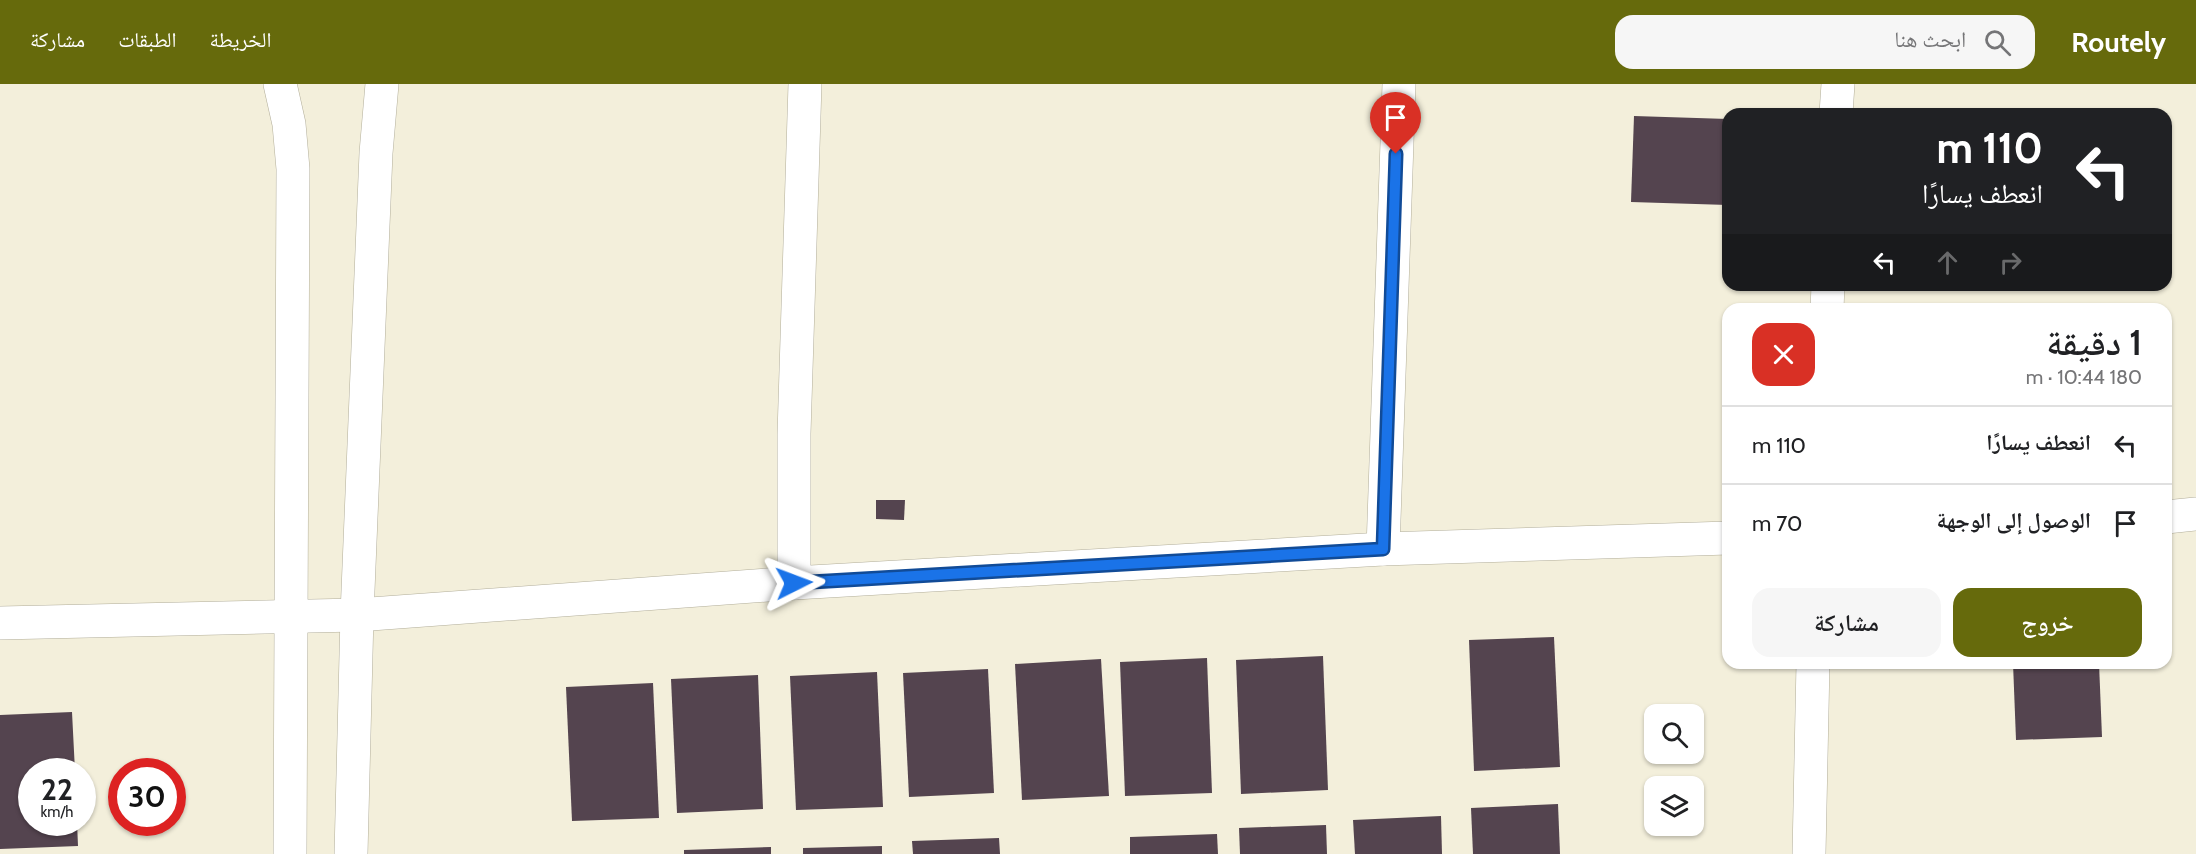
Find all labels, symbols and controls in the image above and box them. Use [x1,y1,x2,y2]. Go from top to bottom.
search box [1615,15,2035,69]
text: Routely [2071,25,2166,59]
text: ابحث هنا [1894,26,1966,53]
icon: search [1981,26,2014,59]
text: مشاركة [30,27,85,52]
text: الطبقات [118,27,177,52]
text: الخريطة [210,27,271,52]
pin [1370,92,1421,154]
icon: arrive [1379,101,1412,134]
text: 110 m [1936,122,2043,174]
icon: left [2064,132,2142,210]
text: انعطف يسارًا [1922,177,2043,210]
icon: left [1868,246,1901,279]
icon: ahead [1931,246,1964,279]
icon: right [1994,246,2027,279]
text: 1 دقيقة [2046,320,2142,364]
button: close [1752,323,1815,386]
text: 180 m · 10:44 [2026,365,2142,389]
text: انعطف يسارًا [1986,429,2091,456]
icon: left [2109,429,2142,462]
text: 110 m [1752,432,1806,459]
text: الوصول إلى الوجهة [1936,507,2091,534]
icon: arrive [2109,507,2142,540]
text: 70 m [1752,510,1802,537]
position arrow [762,551,826,615]
button: مشاركة [1752,588,1941,657]
button: خروج [1953,588,2142,657]
map controls [1644,704,1704,836]
button: search [1644,704,1704,764]
speed limit sign: 30 [108,758,186,836]
text: 22 [41,771,73,808]
button: layers [1644,776,1704,836]
text: km/h [41,803,73,821]

